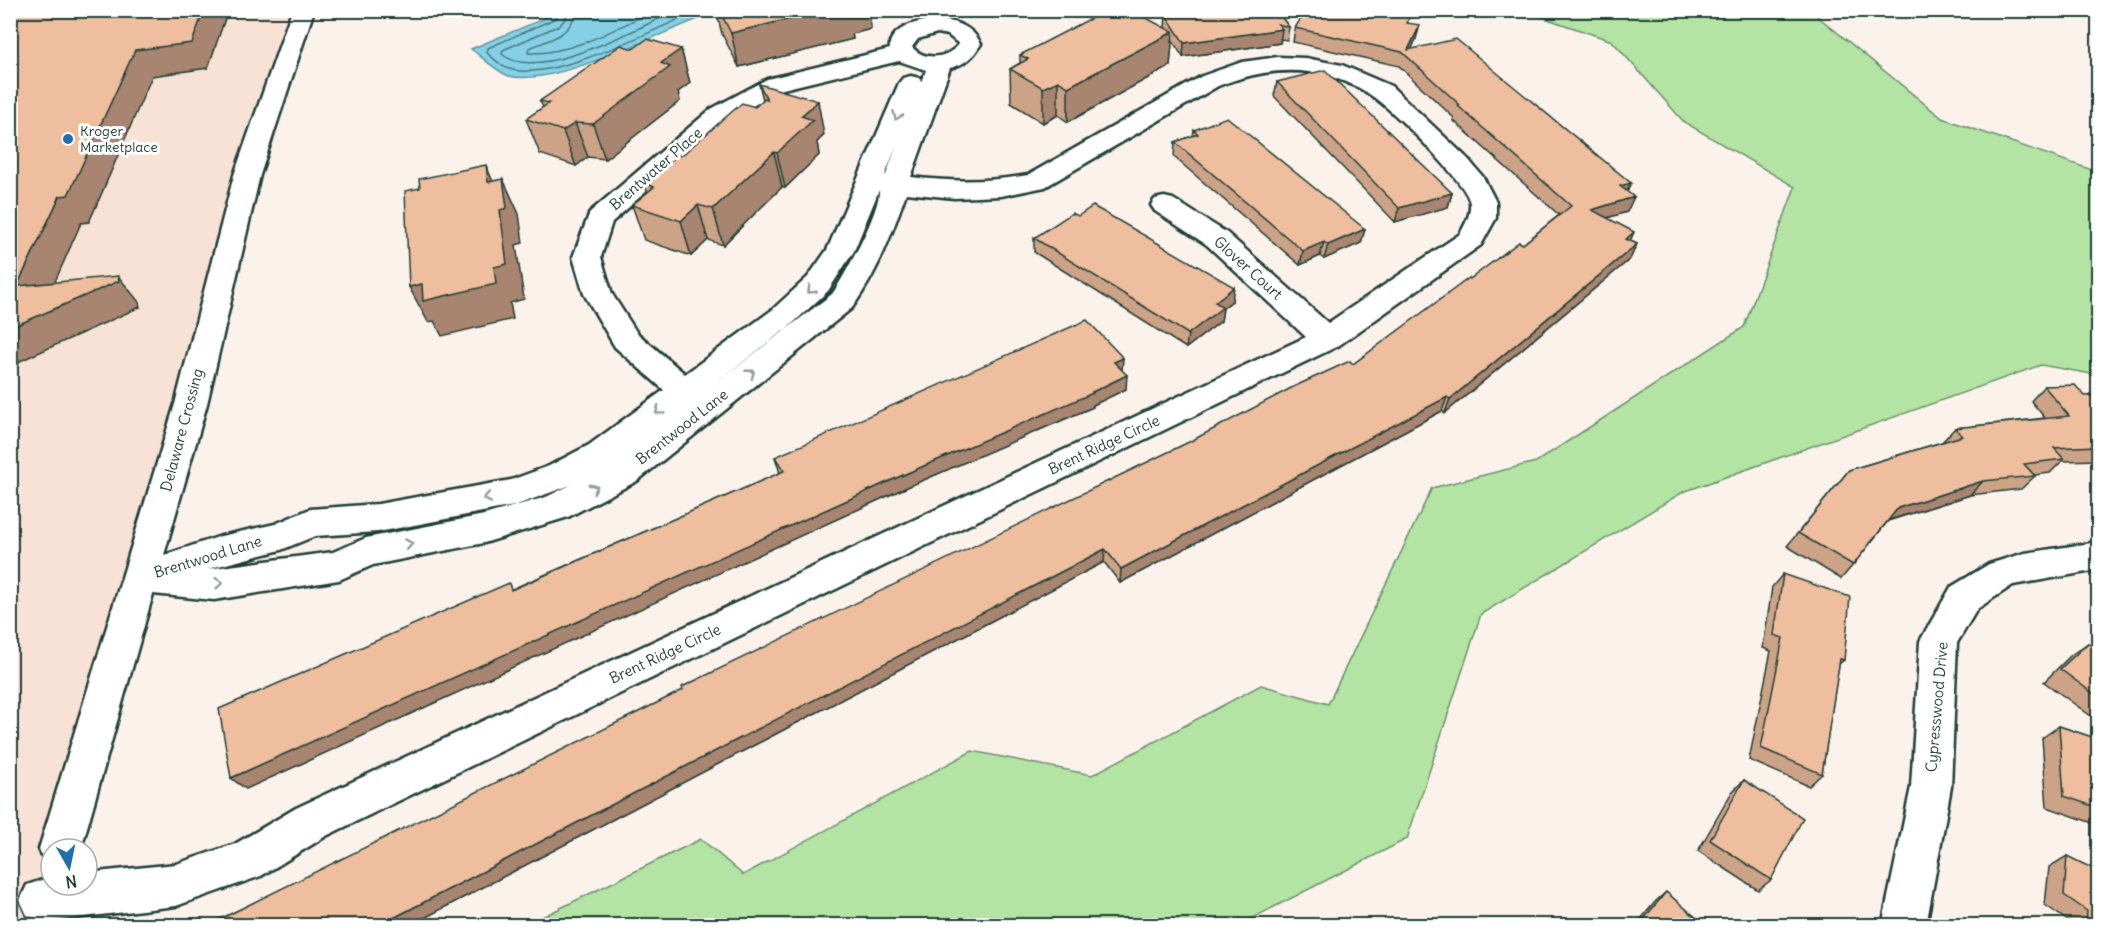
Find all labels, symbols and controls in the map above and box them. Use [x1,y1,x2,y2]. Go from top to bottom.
one-way arrow [892,109,904,120]
place label: Kroger Marketplace [80,122,158,156]
street label: Brentwater Place [605,123,706,214]
marker: Kroger Marketplace [61,132,75,146]
street label: Glover Court [1210,232,1287,303]
one-way arrow [808,282,819,293]
street label: Delaware Crossing [156,366,207,493]
one-way arrow [744,370,755,381]
street label: Brentwood Lane [632,385,732,468]
one-way arrow [655,404,666,415]
street label: Brent Ridge Circle [1045,410,1163,479]
one-way arrow [588,484,598,495]
one-way arrow [483,491,493,504]
street label: Brentwood Lane [152,531,264,582]
one-way arrow [403,538,413,551]
one-way arrow [214,577,224,590]
street label: Brent Ridge Circle [606,619,724,688]
street label: Cypresswood Drive [1921,641,1952,773]
north arrow [39,837,99,897]
text: N [64,871,78,893]

